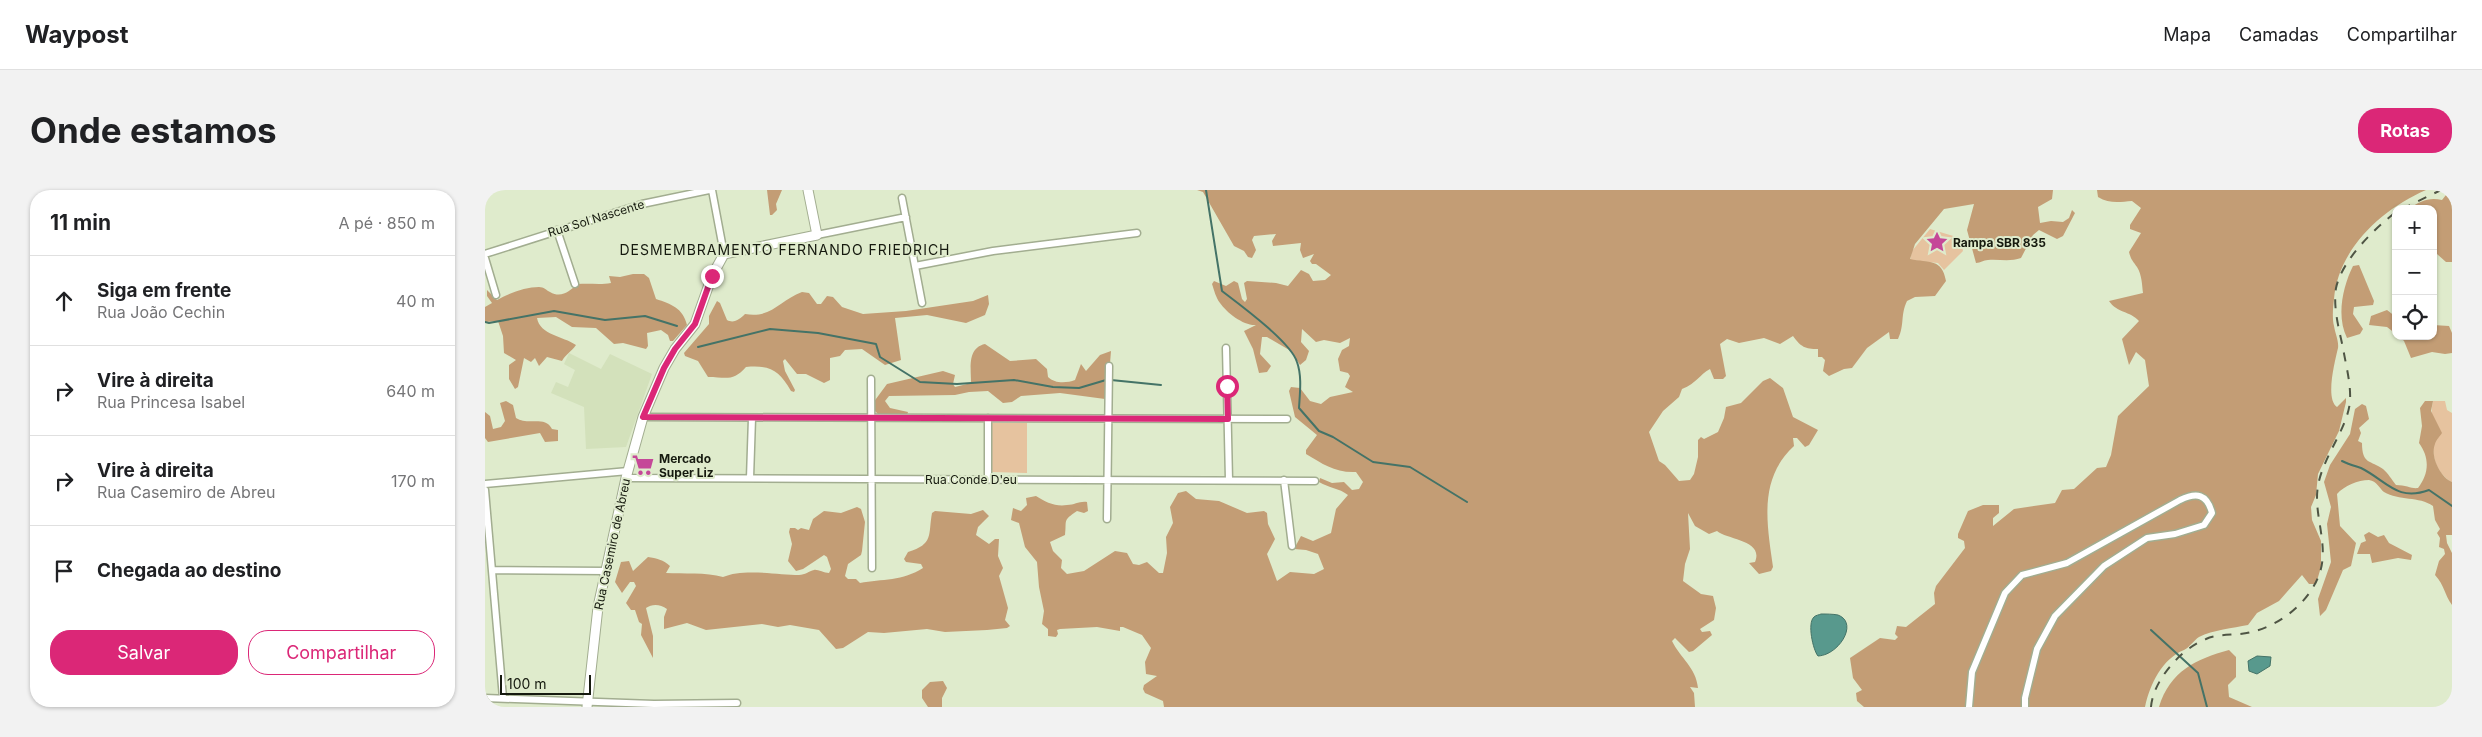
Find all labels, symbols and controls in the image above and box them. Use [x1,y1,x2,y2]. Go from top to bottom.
text: Waypost [25,20,129,49]
text: Mapa [2163,24,2211,45]
text: Camadas [2239,24,2319,45]
text: Compartilhar [2347,24,2457,45]
button: Rotas [2358,108,2452,153]
text: Onde estamos [30,109,277,151]
street label: Rua Sol Nascente [546,196,646,240]
map controls [2392,205,2437,340]
button: + [2392,205,2437,250]
text: 11 min [50,210,111,235]
text: A pé · 850 m [338,213,435,233]
place icon: Rampa SBR 835 [1924,229,1950,255]
place label: Rampa SBR 835 [1953,235,2046,250]
district label: DESMEMBRAMENTO FERNANDO FRIEDRICH [619,241,951,258]
button: − [2392,250,2437,295]
route end [701,265,724,288]
text: Siga em frente [97,279,231,302]
icon: ahead [50,287,78,315]
text: 40 m [396,291,435,311]
button: locate [2392,295,2437,340]
text: Rua João Cechin [97,302,225,322]
text: Vire à direita [97,369,214,392]
route start [1216,375,1239,398]
icon: right [50,377,78,405]
text: 640 m [386,381,435,401]
text: Rua Princesa Isabel [97,392,245,412]
place label: Mercado Super Liz [659,451,714,480]
supermarket icon: Mercado Super Liz [630,452,656,478]
text: Vire à direita [97,459,214,482]
icon: right [50,467,78,495]
text: 170 m [391,471,435,491]
street label: Rua Conde D'eu [925,472,1017,487]
street label: Rua Casemiro de Abreu [591,477,633,611]
text: Rua Casemiro de Abreu [97,482,275,502]
icon: arrive [50,557,78,585]
text: Chegada ao destino [97,559,281,582]
button: Salvar [50,630,238,675]
button: Compartilhar [248,630,435,675]
scale bar [500,672,591,695]
text: 100 m [507,675,547,692]

